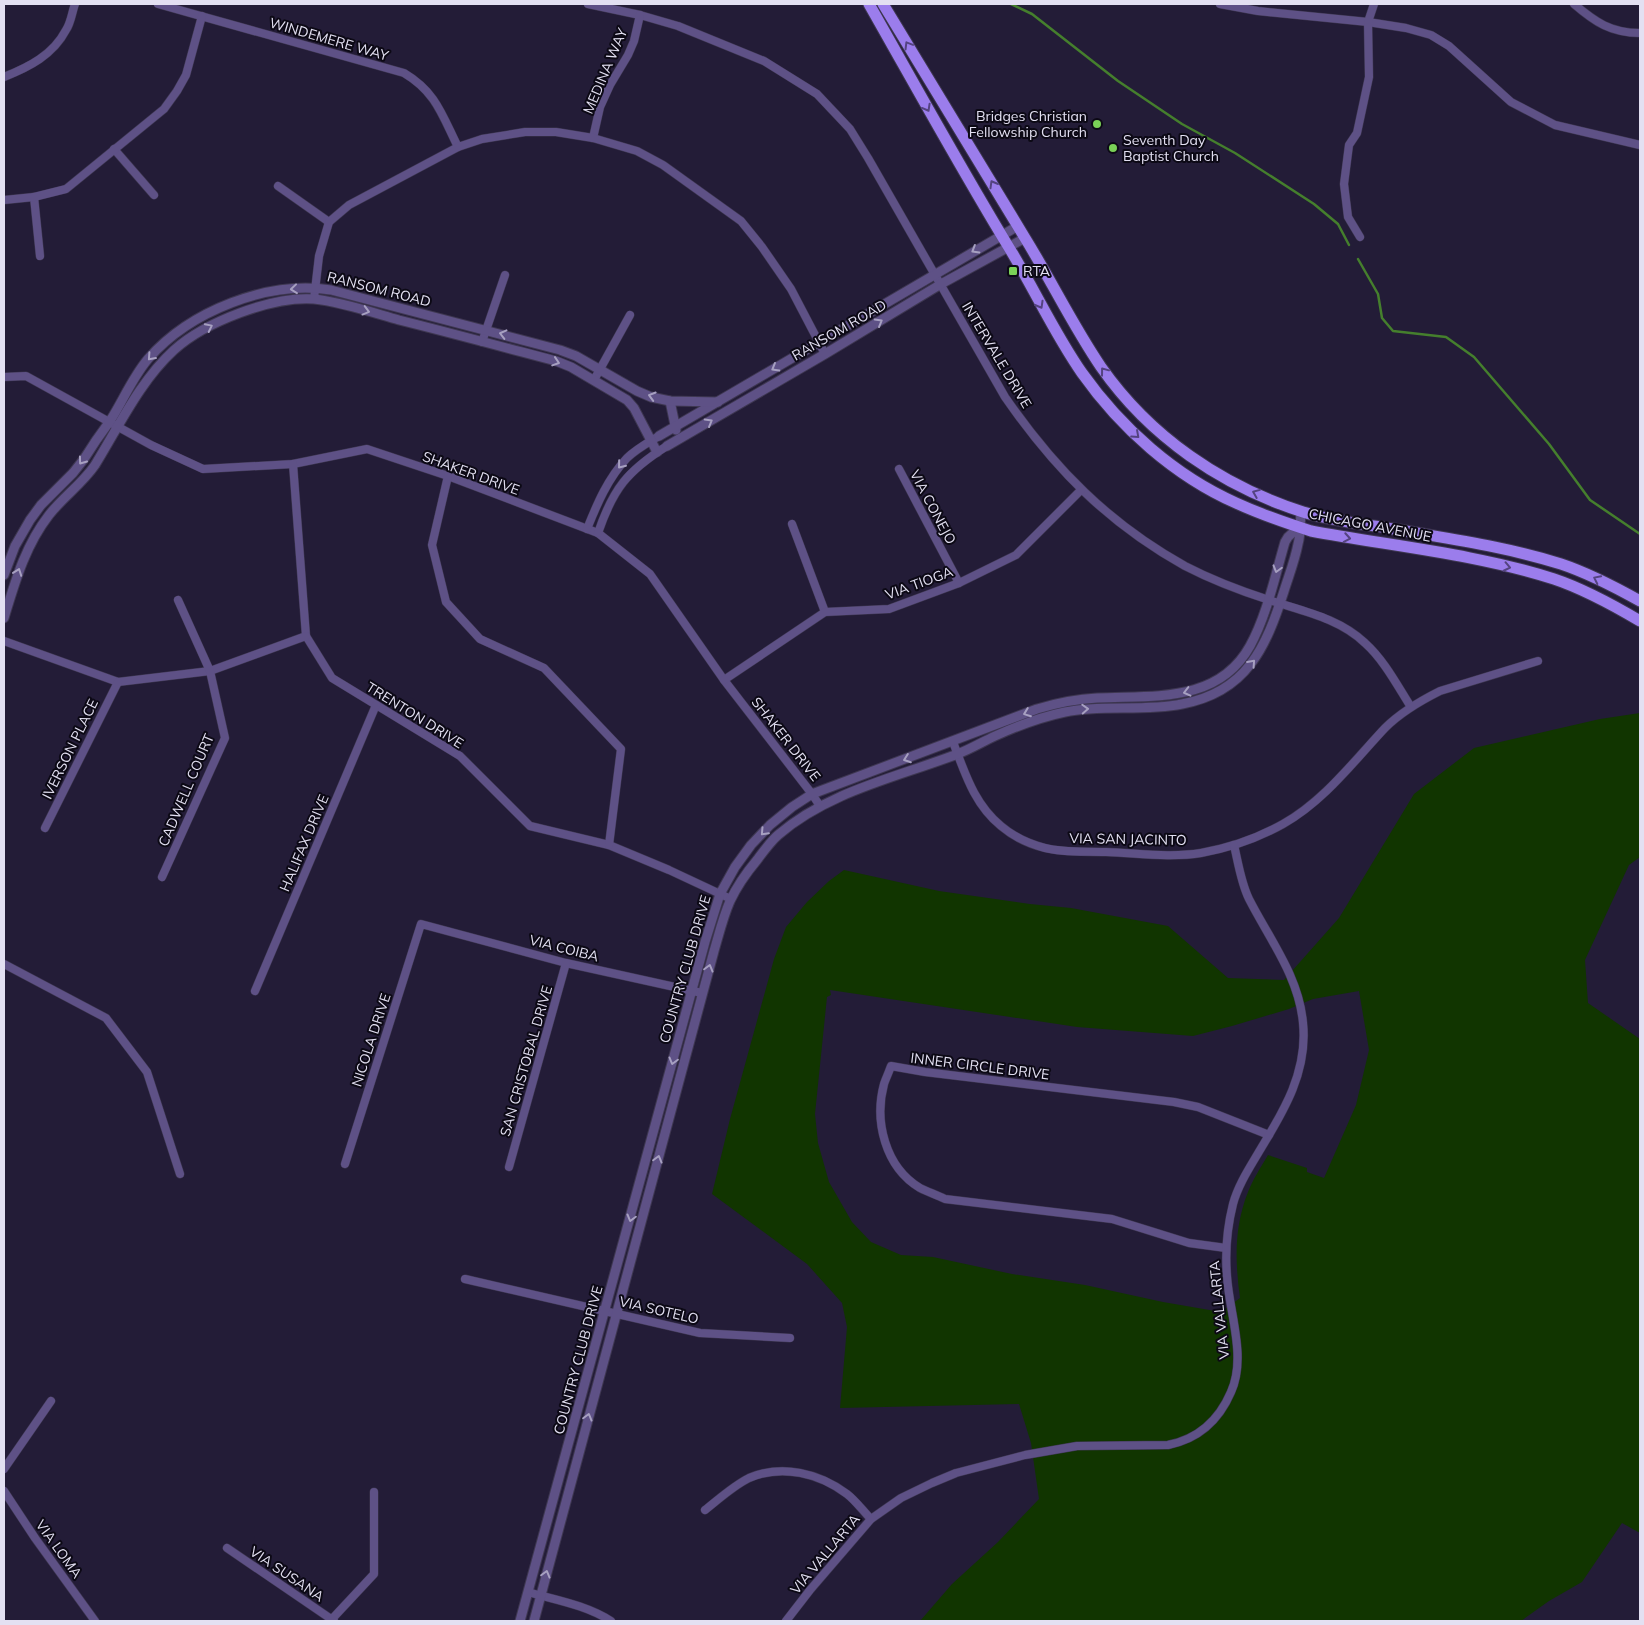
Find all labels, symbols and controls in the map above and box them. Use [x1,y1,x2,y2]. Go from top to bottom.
street label: WINDEMERE WAY [267,13,391,65]
street label: MEDINA WAY [579,25,631,117]
one-way arrow [905,42,915,51]
one-way arrow [920,102,930,111]
place label: Bridges Christian Fellowship Church [969,107,1087,141]
marker: Bridges Christian Fellowship Church [1091,118,1103,130]
place label: Seventh Day Baptist Church [1123,131,1219,165]
marker: Seventh Day Baptist Church [1107,142,1119,154]
one-way arrow [989,180,999,189]
one-way arrow [972,244,981,254]
place label: RTA [1023,262,1051,280]
marker: RTA [1007,265,1019,277]
street label: RANSOM ROAD [325,267,433,311]
one-way arrow [289,283,297,294]
street label: RANSOM ROAD [788,296,890,364]
street label: INTERVALE DRIVE [958,299,1036,411]
one-way arrow [1034,300,1044,309]
one-way arrow [361,305,370,316]
one-way arrow [874,318,883,328]
one-way arrow [204,323,213,334]
one-way arrow [499,330,507,340]
one-way arrow [148,352,157,361]
one-way arrow [552,356,560,366]
one-way arrow [772,362,781,372]
one-way arrow [1102,368,1110,377]
one-way arrow [648,392,657,402]
one-way arrow [703,418,712,428]
one-way arrow [1131,429,1140,438]
street label: SHAKER DRIVE [420,447,522,499]
one-way arrow [79,455,88,465]
one-way arrow [618,460,627,469]
street label: VIA CONEJO [906,467,960,547]
one-way arrow [1252,489,1261,500]
street label: CHICAGO AVENUE [1307,504,1433,546]
one-way arrow [1342,532,1351,542]
one-way arrow [1502,561,1511,571]
street label: VIA TIOGA [883,562,956,604]
one-way arrow [1272,564,1282,572]
one-way arrow [12,568,22,577]
one-way arrow [1593,575,1602,585]
one-way arrow [1246,659,1255,668]
street label: TRENTON DRIVE [363,678,467,752]
one-way arrow [1182,686,1191,697]
street label: SHAKER DRIVE [748,693,824,785]
street label: IVERSON PLACE [38,696,102,802]
one-way arrow [1082,704,1090,715]
one-way arrow [1023,707,1032,717]
street label: CADWELL COURT [154,730,218,849]
one-way arrow [903,753,912,763]
street label: HALIFAX DRIVE [275,792,333,894]
one-way arrow [761,826,770,835]
street label: VIA SAN JACINTO [1069,829,1187,849]
street label: COUNTRY CLUB DRIVE [655,893,715,1045]
street label: VIA COIBA [527,931,601,965]
one-way arrow [703,964,714,973]
street label: SAN CRISTOBAL DRIVE [496,984,556,1138]
street label: NICOLA DRIVE [347,991,395,1089]
street label: INNER CIRCLE DRIVE [910,1049,1050,1083]
one-way arrow [669,1057,679,1065]
one-way arrow [652,1154,663,1163]
one-way arrow [626,1214,637,1223]
street label: VIA VALLARTA [1205,1259,1233,1360]
street label: COUNTRY CLUB DRIVE [550,1284,606,1436]
street label: VIA SOTELO [618,1292,700,1328]
one-way arrow [583,1414,593,1422]
street label: VIA VALLARTA [786,1510,864,1598]
street label: VIA LOMA [32,1516,87,1582]
street label: VIA SUSANA [246,1542,328,1606]
one-way arrow [541,1571,551,1579]

